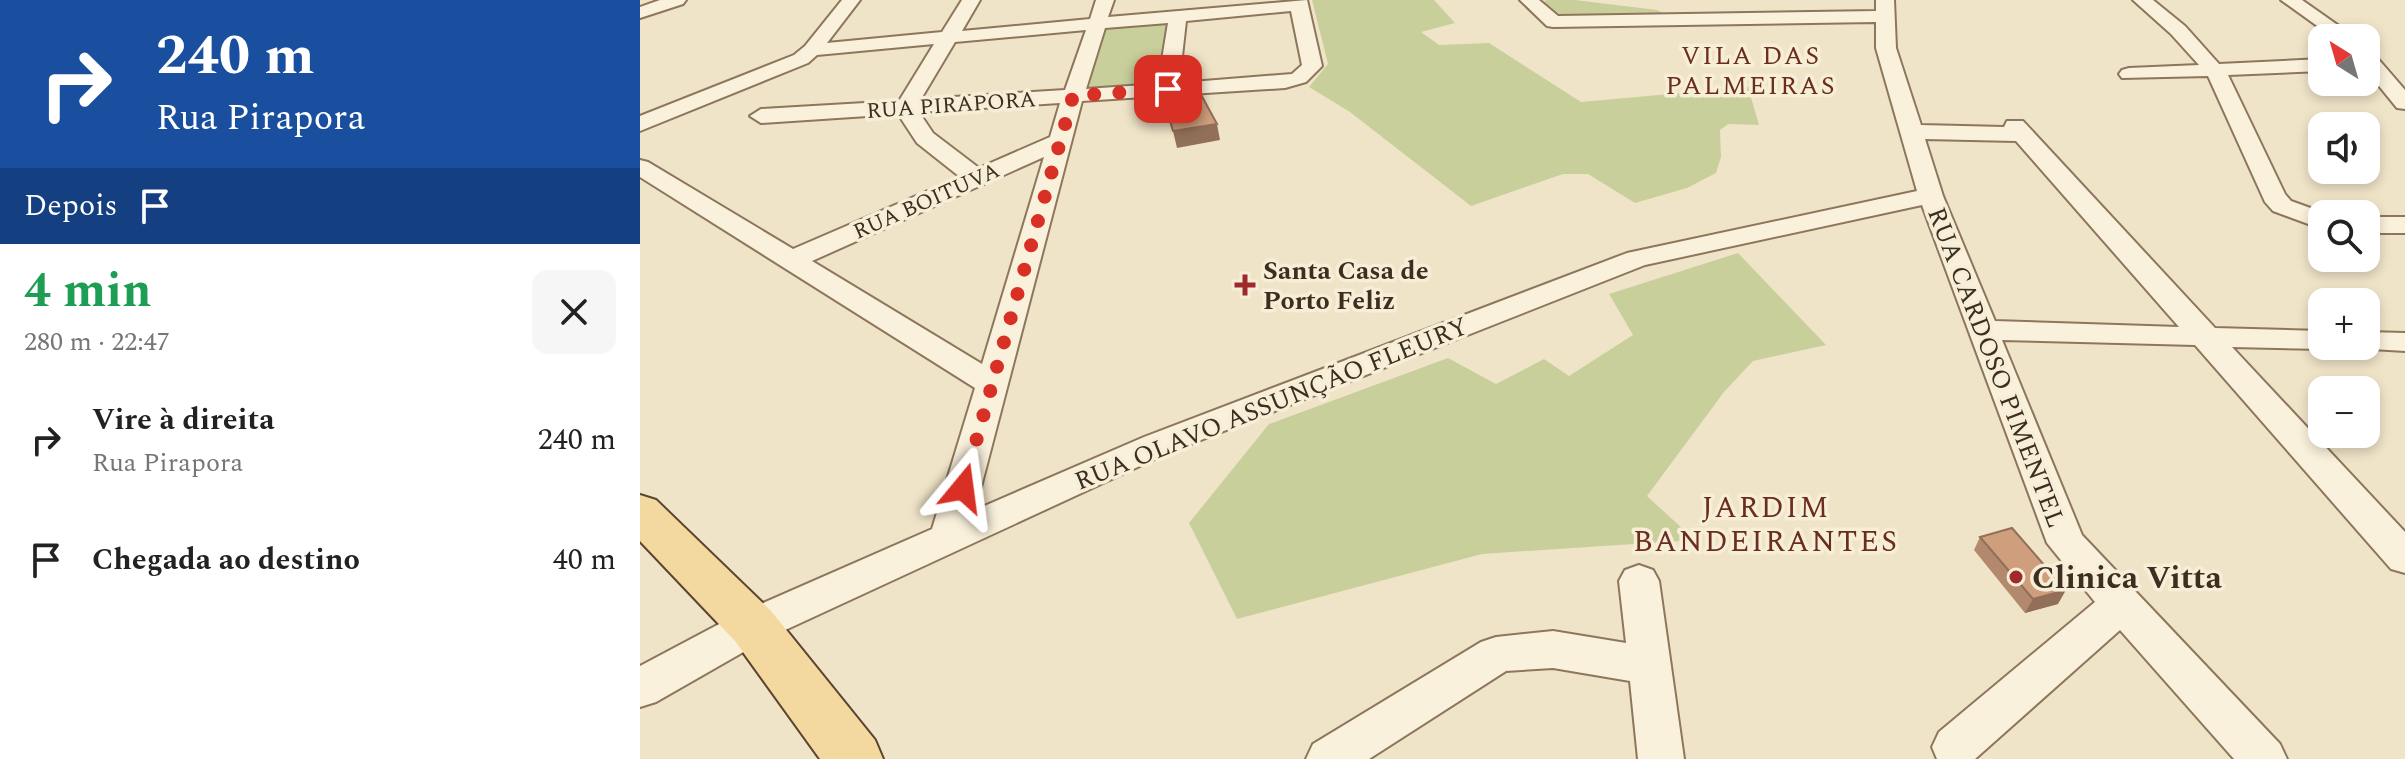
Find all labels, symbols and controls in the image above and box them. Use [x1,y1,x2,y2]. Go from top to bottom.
text: 240 m [156,14,315,99]
north arrow [2308,24,2380,96]
map controls [2308,24,2380,448]
icon: right [24,32,128,136]
district label: VILA DAS PALMEIRAS [1666,36,1836,106]
pin [1134,55,1202,123]
icon: arrive [1146,67,1190,111]
street label: RUA PIRAPORA [865,83,1037,128]
text: Rua Pirapora [156,91,365,146]
button: sound [2308,112,2380,184]
street label: RUA BOITUVA [848,154,1005,248]
text: Depois [24,183,117,229]
icon: arrive [133,184,177,228]
button: search [2308,200,2380,272]
street label: RUA CARDOSO PIMENTEL [1916,201,2076,534]
place label: Santa Casa de Porto Feliz [1263,251,1429,321]
text: 4 min [24,255,152,328]
button: close [532,270,616,354]
marker: Santa Casa de Porto Feliz [1234,274,1256,296]
button: + [2308,288,2380,360]
street label: RUA OLAVO ASSUNÇÃO FLEURY [1068,306,1474,501]
text: 280 m · 22:47 [24,322,170,362]
button: − [2308,376,2380,448]
text: Vire à direita [92,397,275,443]
text: 240 m [538,417,616,463]
icon: right [24,418,68,462]
text: Rua Pirapora [92,443,243,483]
position arrow [921,446,1005,530]
district label: JARDIM BANDEIRANTES [1633,485,1899,565]
text: Chegada ao destino [92,537,360,583]
text: 40 m [553,537,616,583]
icon: arrive [24,538,68,582]
place label: Clinica Vitta [2032,554,2222,603]
marker: Clinica Vitta [2007,568,2025,586]

